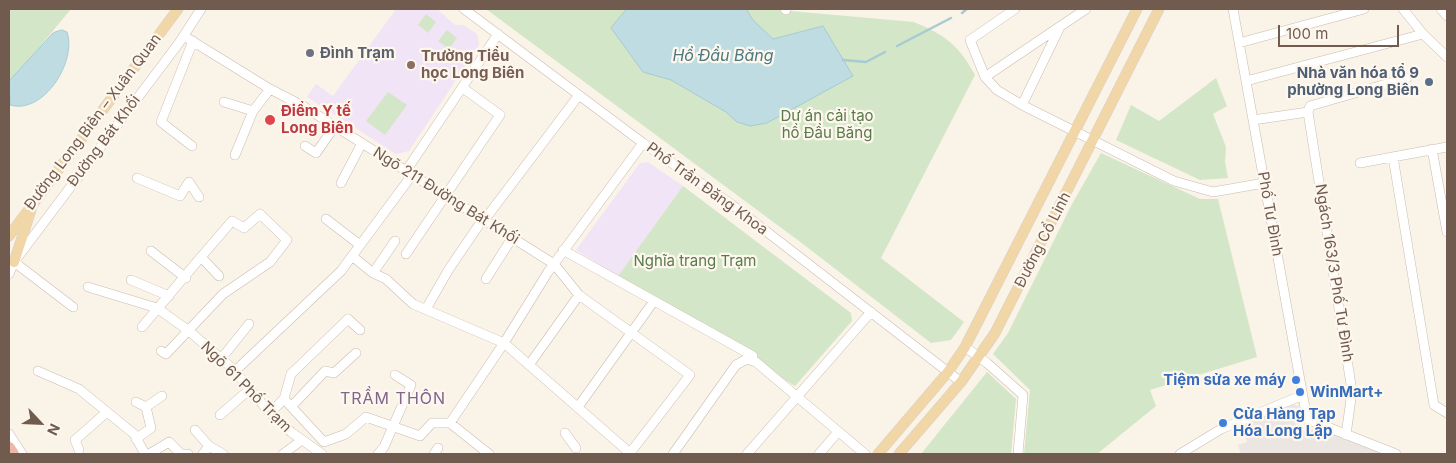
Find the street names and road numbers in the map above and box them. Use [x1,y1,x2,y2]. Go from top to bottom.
street label: Đường Long Biên – Xuân Quan [21,30,165,214]
street label: Đường Bát Khối [64,92,144,190]
street label: Phố Trần Đăng Khoa [643,139,771,239]
street label: Ngõ 211 Đường Bát Khối [370,144,522,248]
street label: Phố Tư Đình [1254,170,1286,258]
street label: Ngách 163/3 Phố Tư Đình [1311,183,1357,363]
street label: Đường Cổ Linh [1011,189,1075,291]
street label: Ngõ 61 Phố Trạm [197,338,295,436]

